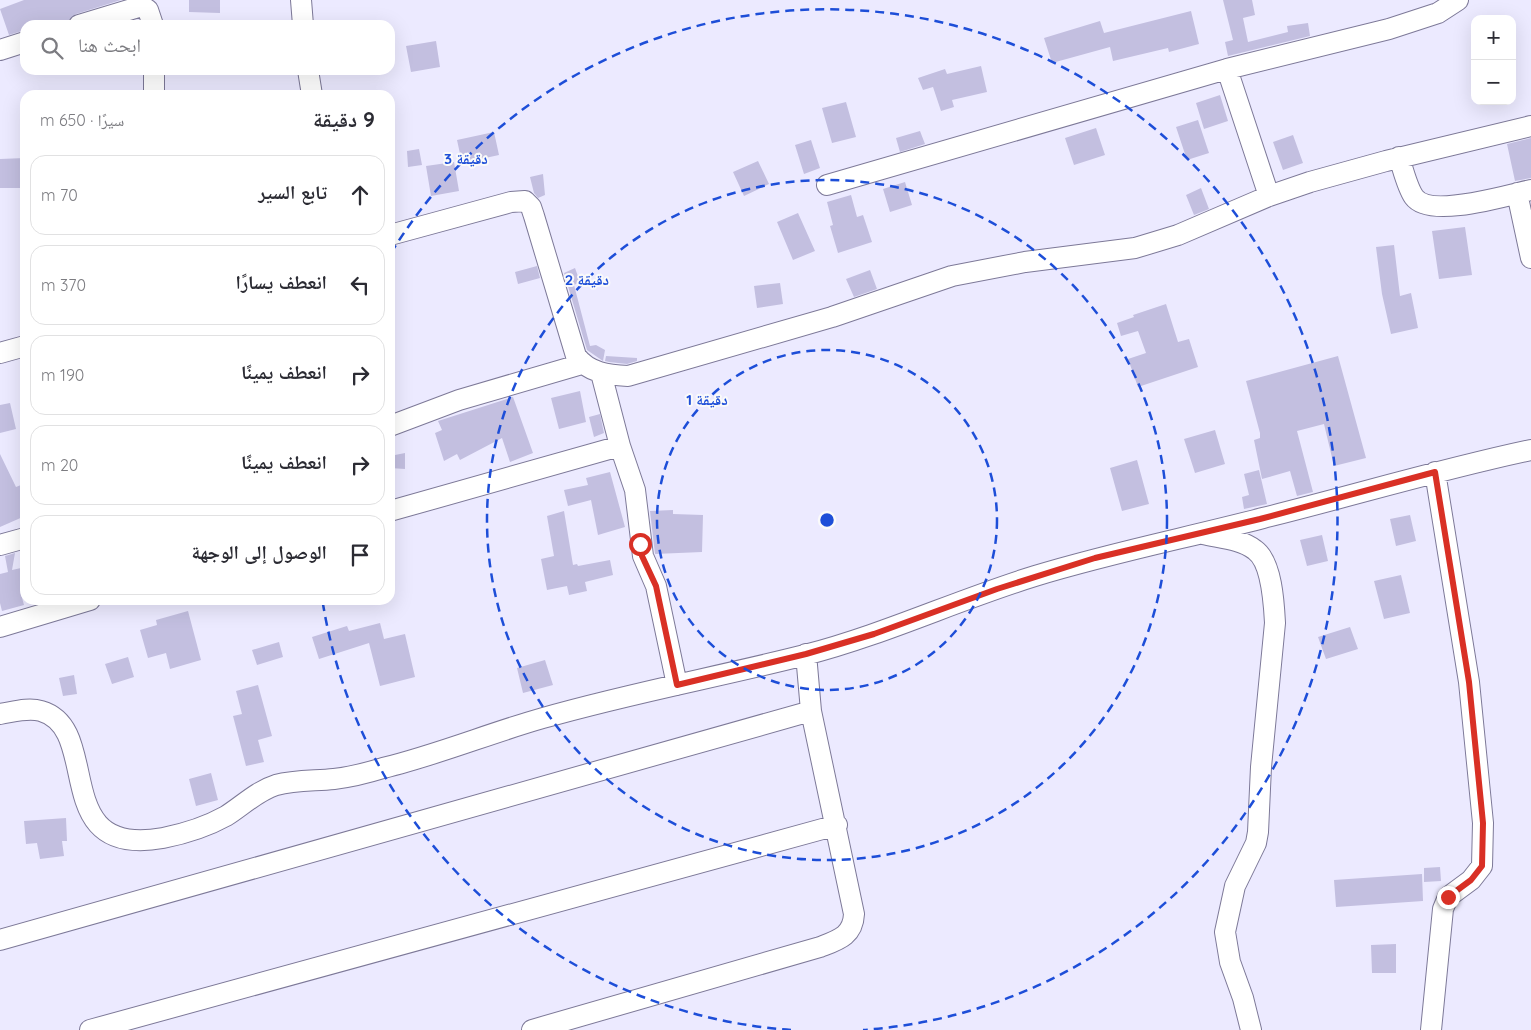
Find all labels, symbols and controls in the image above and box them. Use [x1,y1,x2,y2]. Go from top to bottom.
map controls [1471,15,1516,105]
button: + [1471,15,1516,60]
search box [20,20,395,75]
text: ابحث هنا [78,33,141,57]
icon: search [38,34,66,62]
button: − [1471,60,1516,105]
text: 9 دقيقة [313,106,375,132]
text: سيرًا · 650 m [40,110,124,130]
text: 3 دقيقة [444,149,488,168]
text: تابع السير [258,180,327,204]
icon: ahead [346,181,374,209]
text: 70 m [41,185,78,205]
text: انعطف يسارًا [236,270,327,294]
text: 2 دقيقة [565,270,609,289]
icon: left [346,271,374,299]
text: 370 m [41,275,86,295]
text: انعطف يمينًا [241,360,327,384]
icon: right [346,361,374,389]
text: 190 m [41,365,84,385]
text: 1 دقيقة [686,390,728,409]
text: انعطف يمينًا [241,450,327,474]
icon: right [346,451,374,479]
text: 20 m [41,455,78,475]
centre of rings [818,511,836,529]
route start [629,533,652,556]
text: الوصول إلى الوجهة [191,540,327,564]
icon: arrive [346,541,374,569]
route end [1437,886,1460,909]

